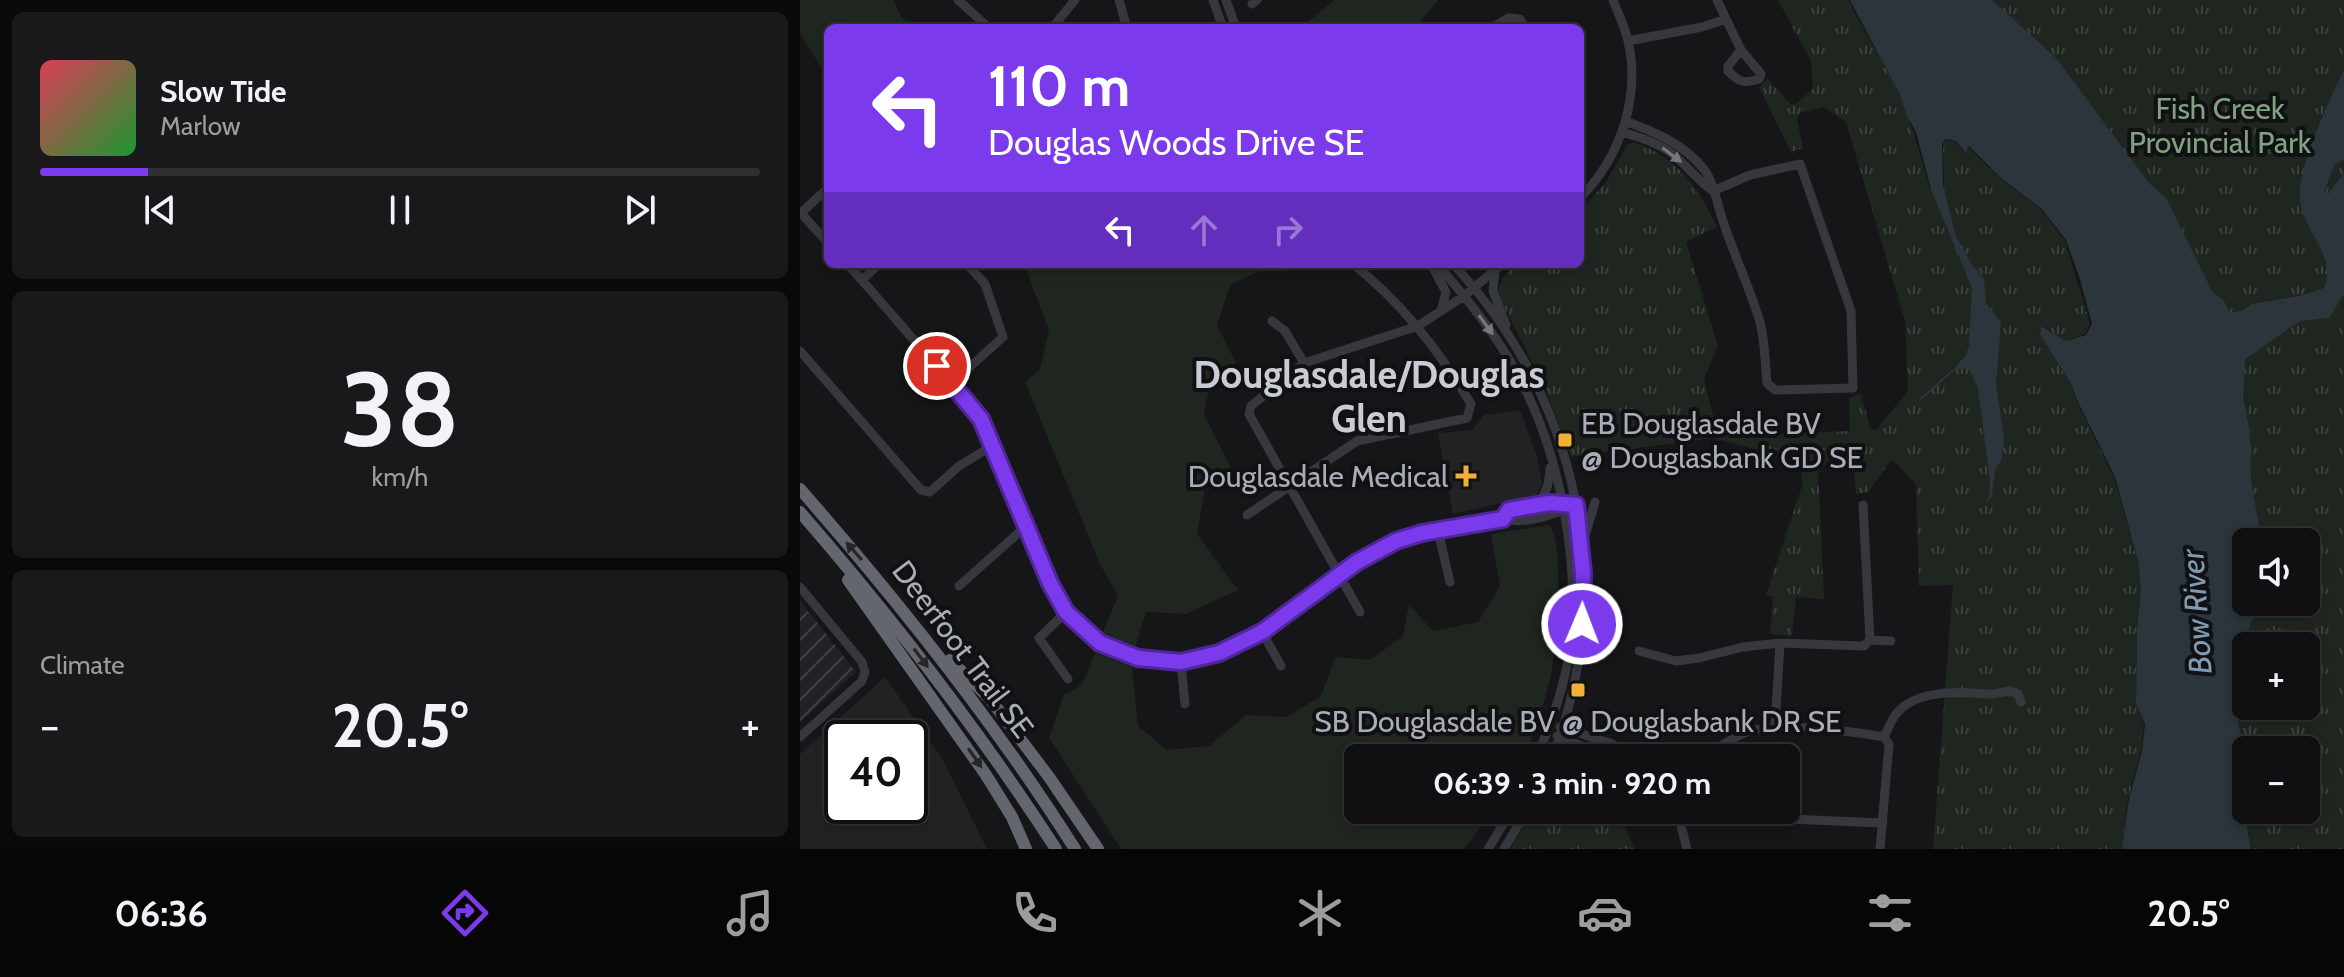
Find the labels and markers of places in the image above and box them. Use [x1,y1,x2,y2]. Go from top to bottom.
pin [903,332,971,400]
place label: EB Douglasdale BV @ Douglasbank GD SE [1581,405,1863,476]
marker: EB Douglasdale BV @ Douglasbank GD SE [1556,431,1574,449]
place label: Douglasdale Medical [1188,458,1448,495]
marker: Douglasdale Medical [1455,465,1477,487]
marker: SB Douglasdale BV @ Douglasbank DR SE [1569,681,1587,699]
place label: SB Douglasdale BV @ Douglasbank DR SE [1314,703,1842,740]

